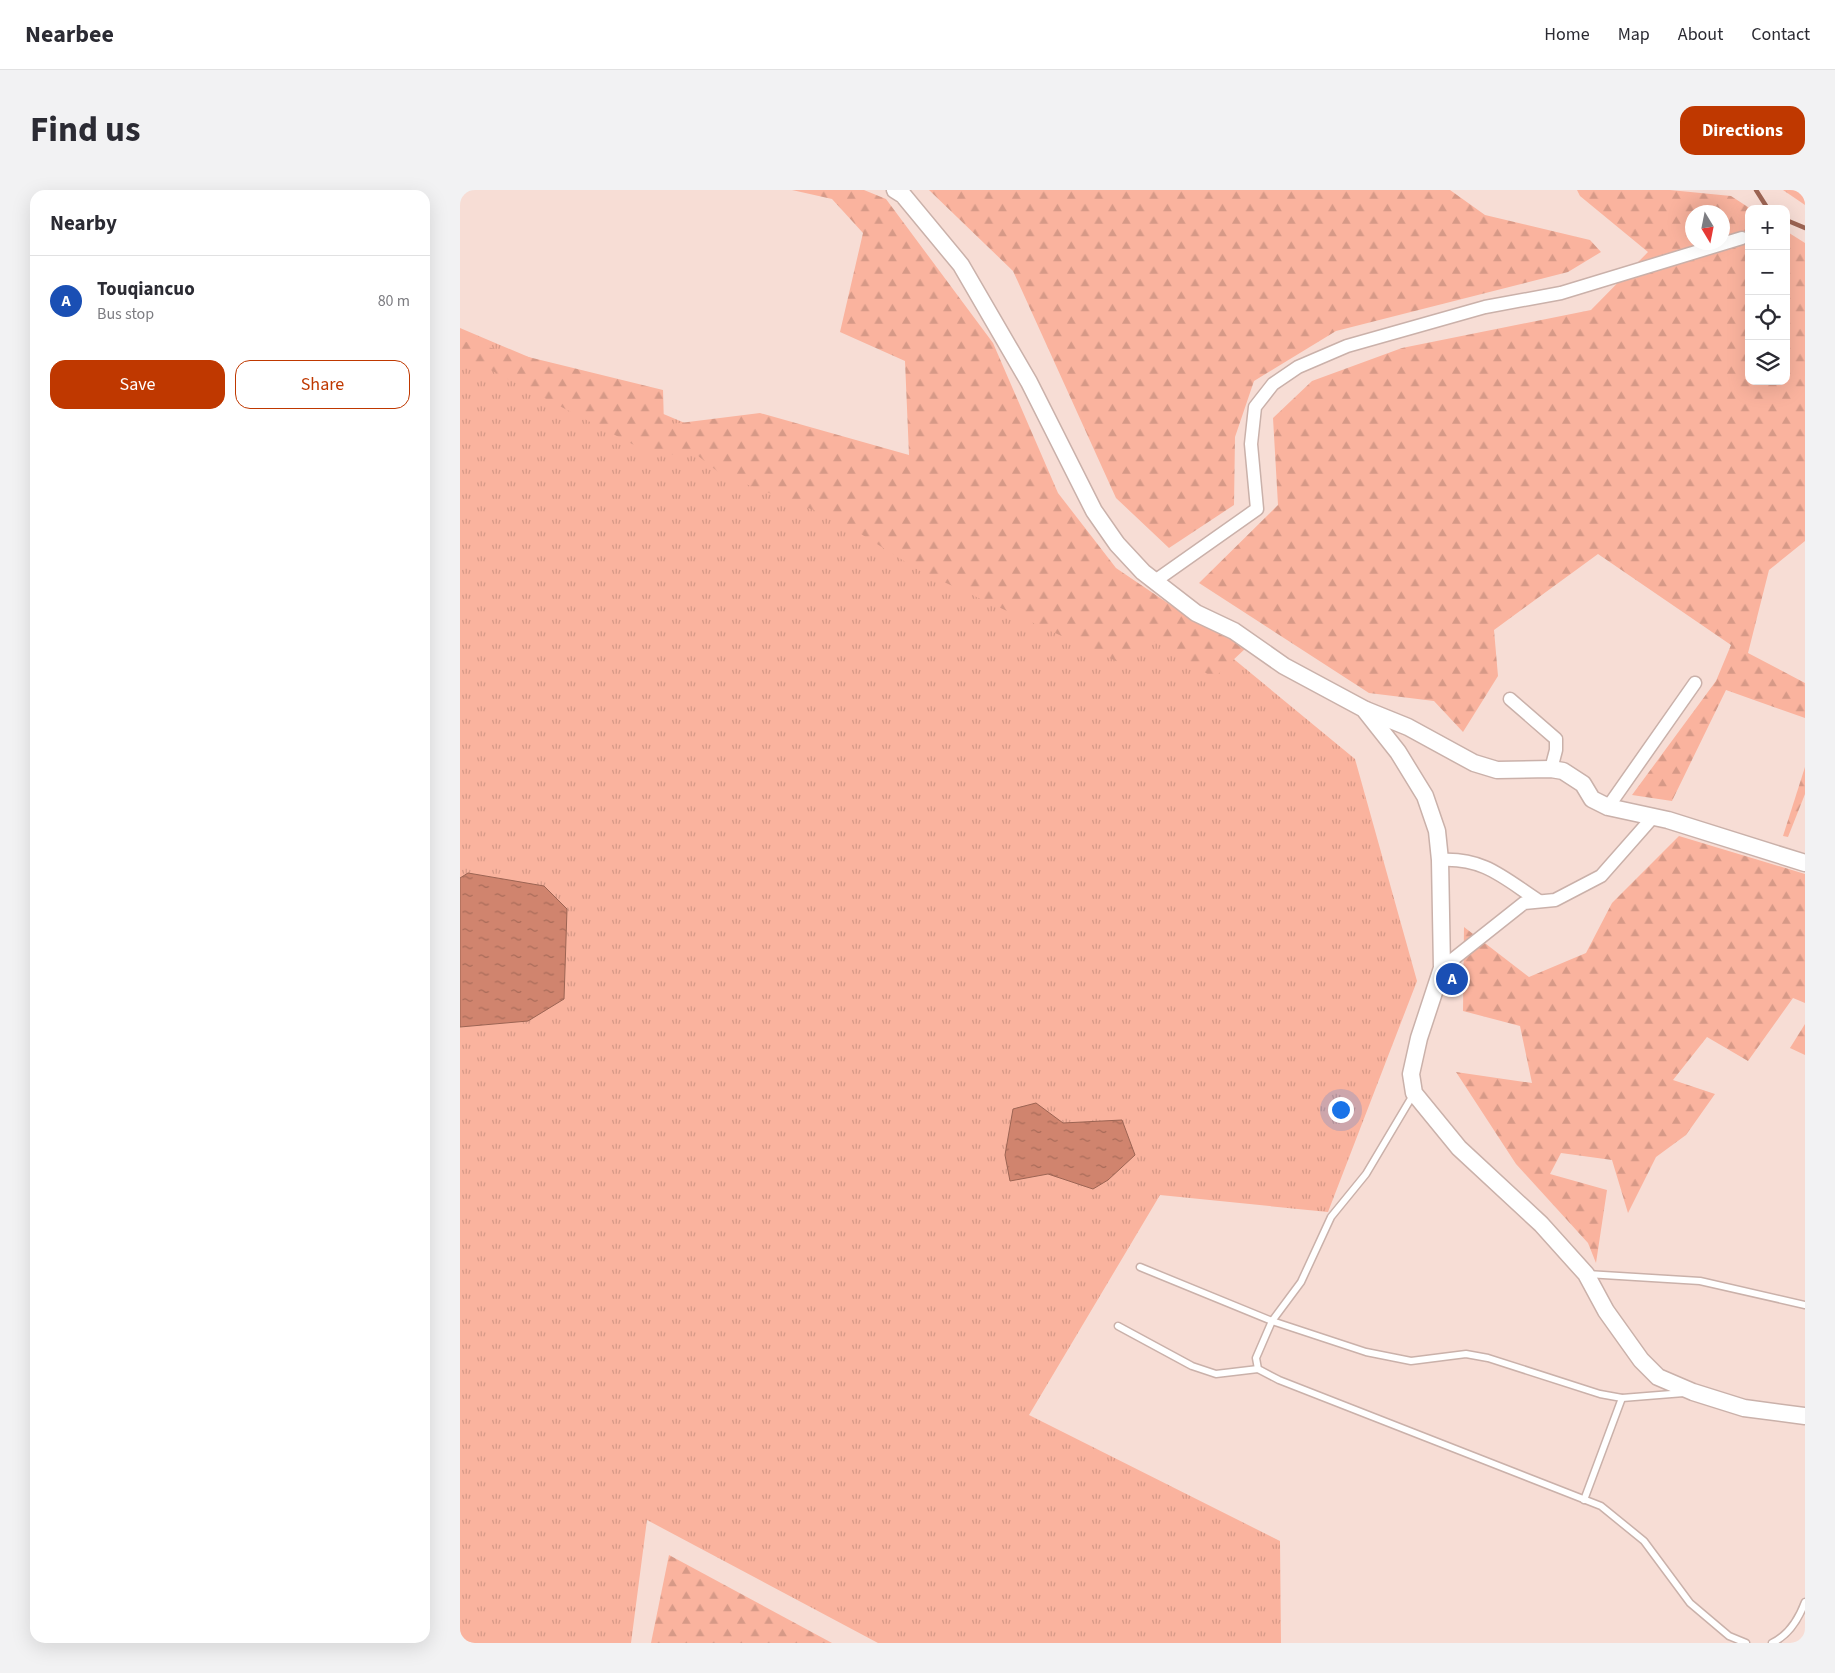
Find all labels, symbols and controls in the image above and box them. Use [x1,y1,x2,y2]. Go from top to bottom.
text: Nearbee [25,17,114,52]
text: Home [1544,22,1590,47]
text: Map [1618,22,1650,47]
text: About [1678,22,1723,47]
text: Contact [1751,22,1810,47]
text: Find us [30,105,140,155]
button: Directions [1680,106,1805,155]
north arrow [1685,205,1730,250]
map controls [1745,205,1790,385]
button: + [1745,205,1790,250]
text: Nearby [50,208,117,238]
button: − [1745,250,1790,295]
text: Touqiancuo [97,276,195,303]
text: A [61,290,71,312]
text: 80 m [378,290,410,312]
button: locate [1745,295,1790,340]
text: Bus stop [97,303,154,325]
button: layers [1745,340,1790,385]
button: Save [50,360,225,409]
button: Share [235,360,410,409]
pin: A [1436,960,1468,998]
your location [1328,1097,1354,1123]

